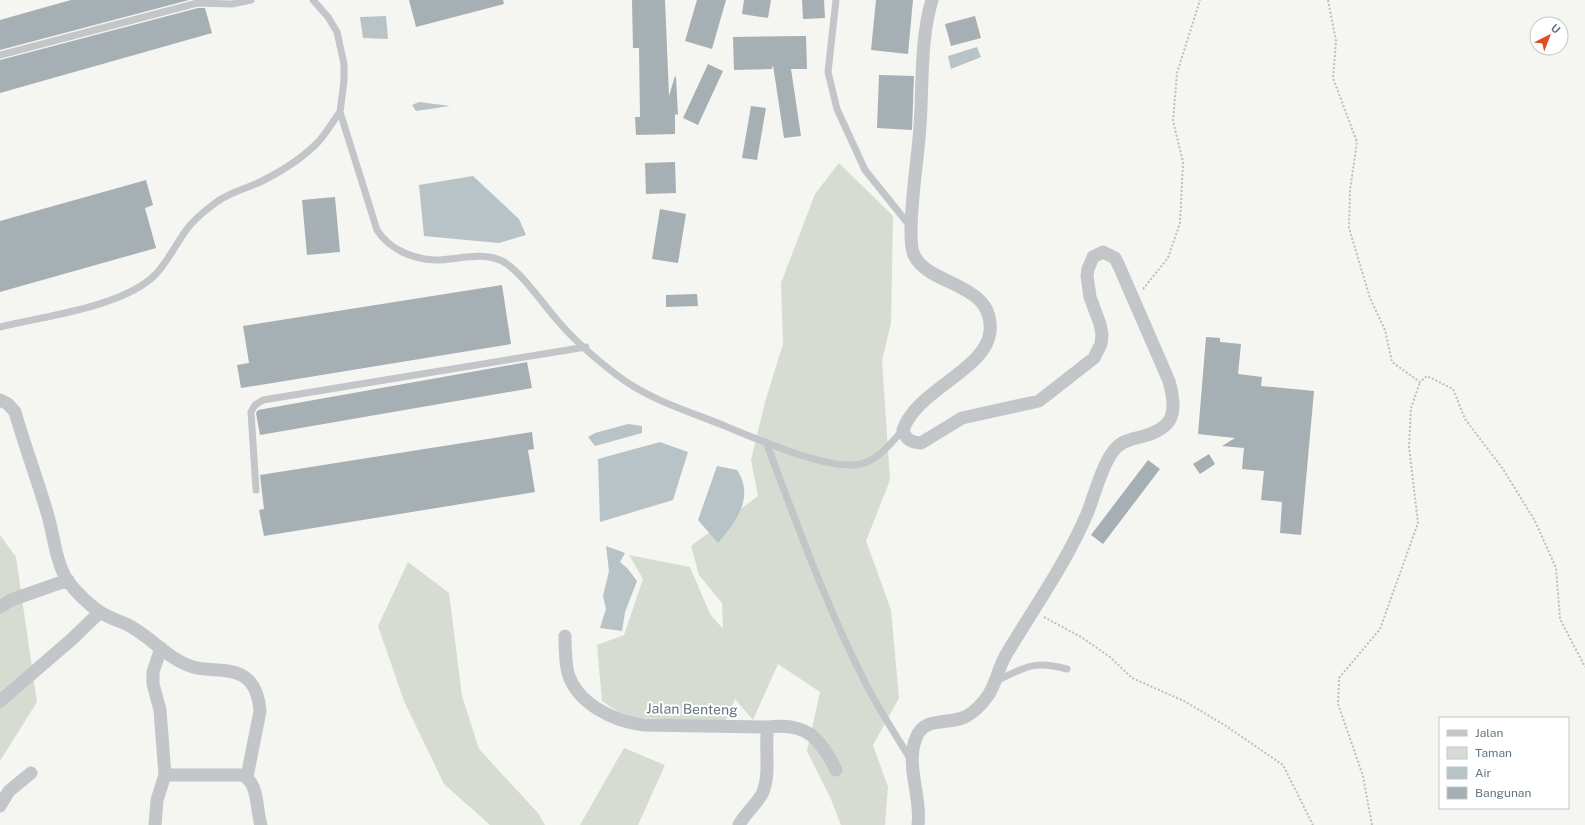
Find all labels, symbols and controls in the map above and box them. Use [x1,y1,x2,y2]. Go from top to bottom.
north arrow [1529,16,1569,56]
text: U [1549,21,1563,36]
street label: Jalan Benteng [646,700,738,718]
legend [1439,717,1569,809]
text: Jalan [1475,726,1504,740]
text: Taman [1475,746,1512,760]
text: Air [1475,766,1492,780]
text: Bangunan [1475,786,1531,800]

